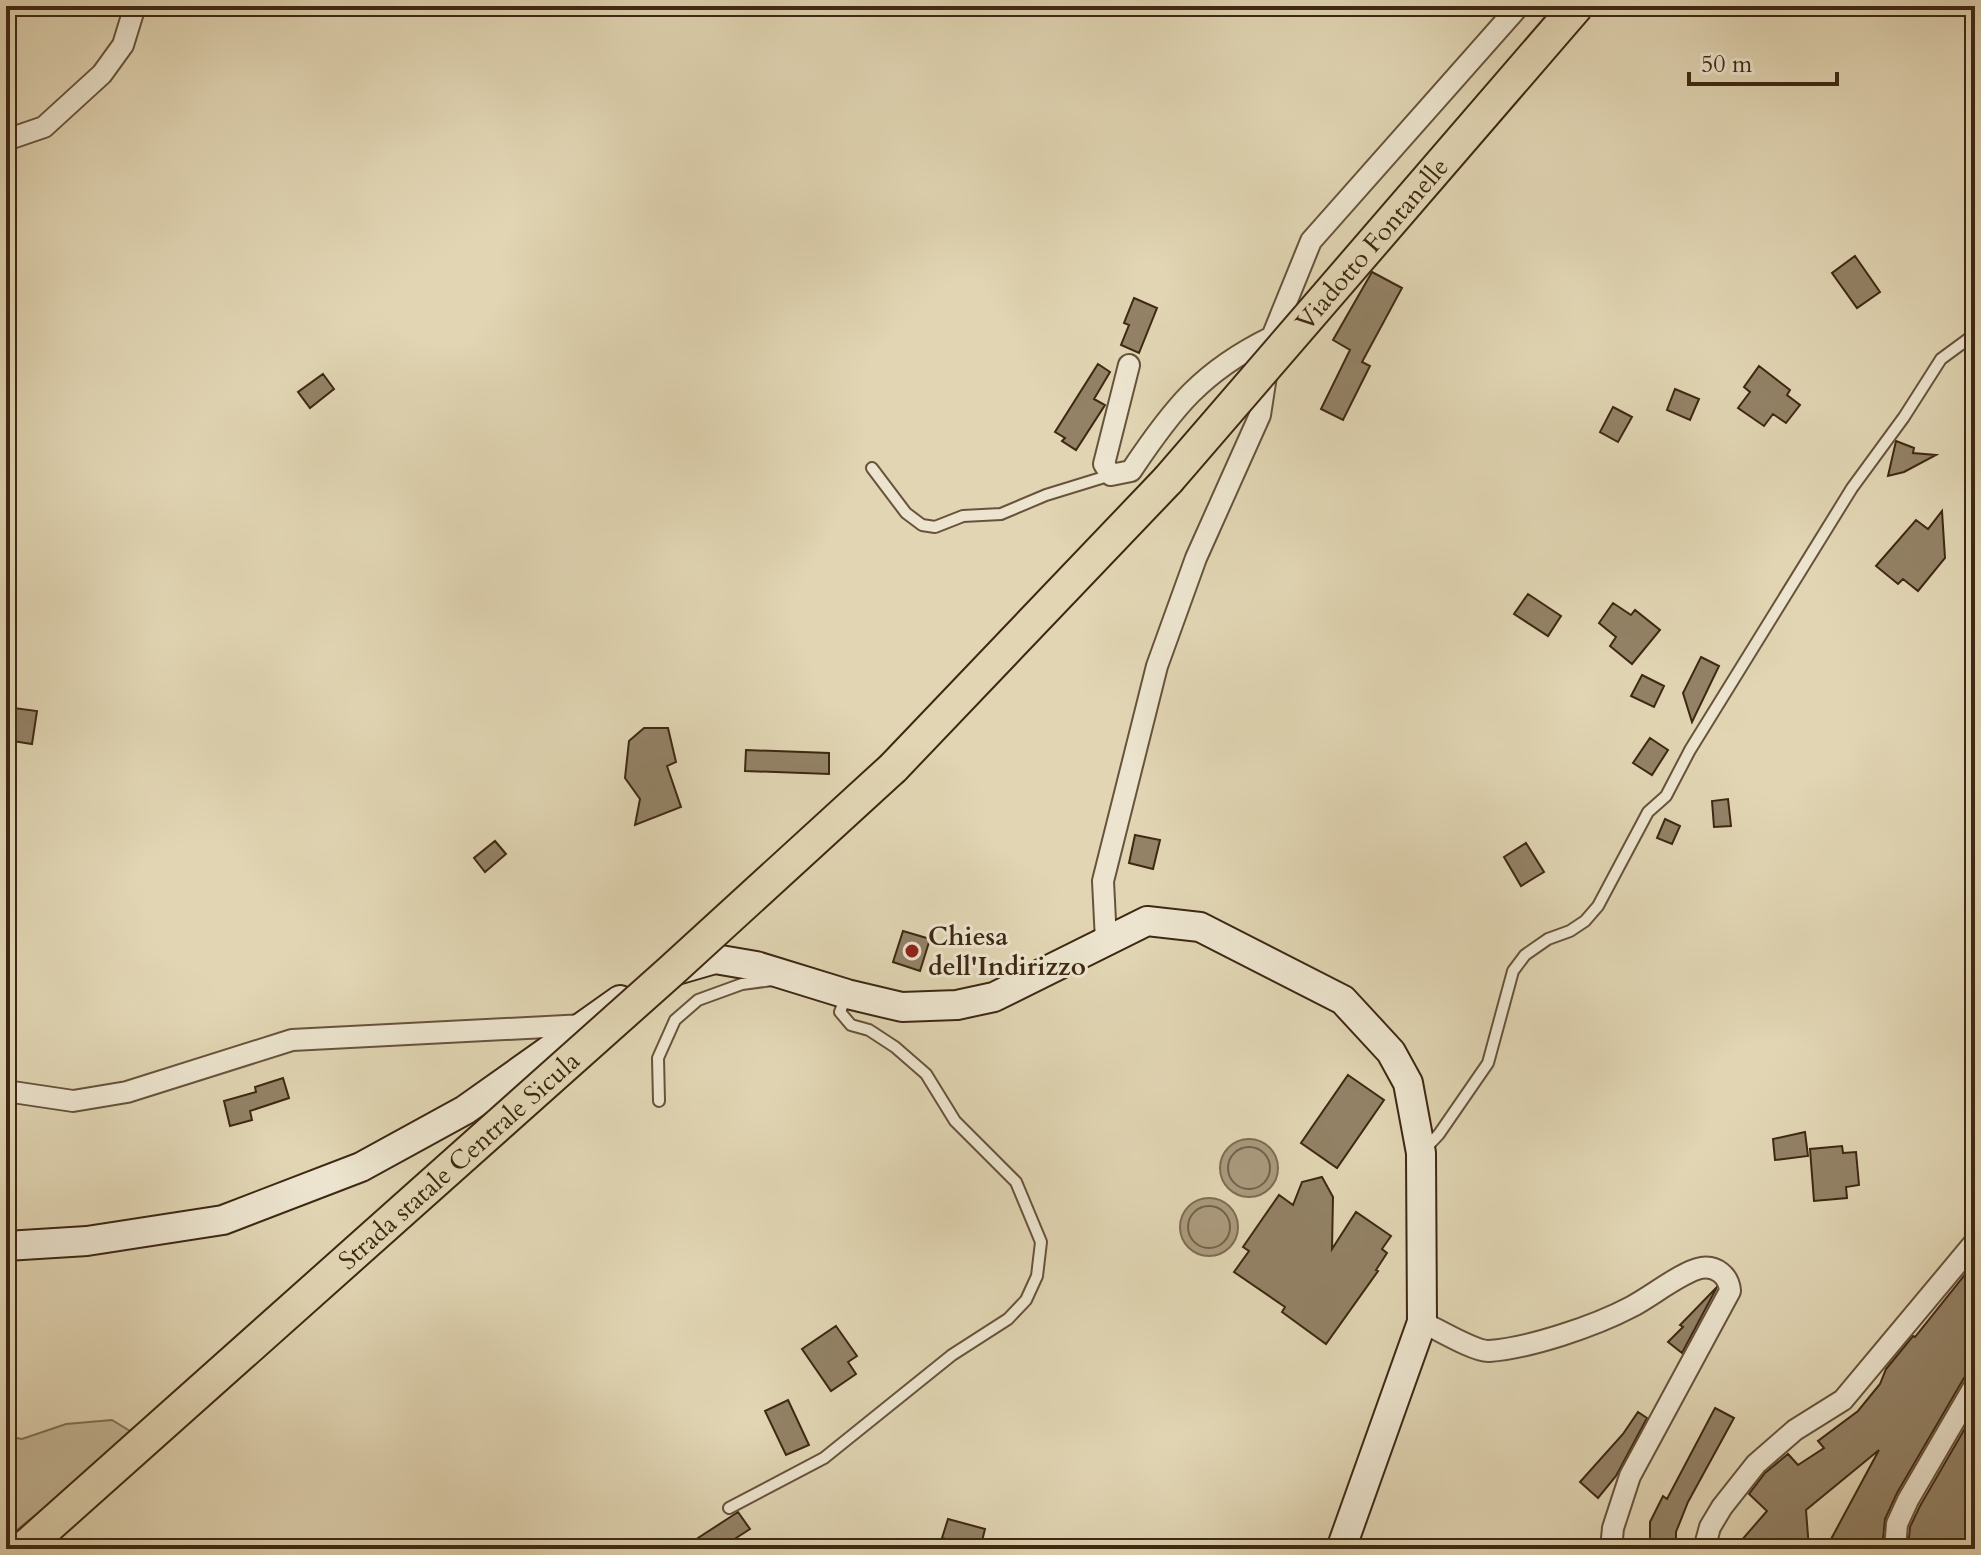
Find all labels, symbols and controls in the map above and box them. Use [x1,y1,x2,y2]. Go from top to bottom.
scale bar [1689,36,1837,86]
text: 50 m [1701,48,1753,81]
street label: Viadotto Fontanelle [1287,150,1456,338]
place label: Chiesa dell'Indirizzo [928,919,1086,984]
marker: Chiesa dell'Indirizzo [903,942,921,960]
street label: Strada statale Centrale Sicula [331,1043,587,1277]

